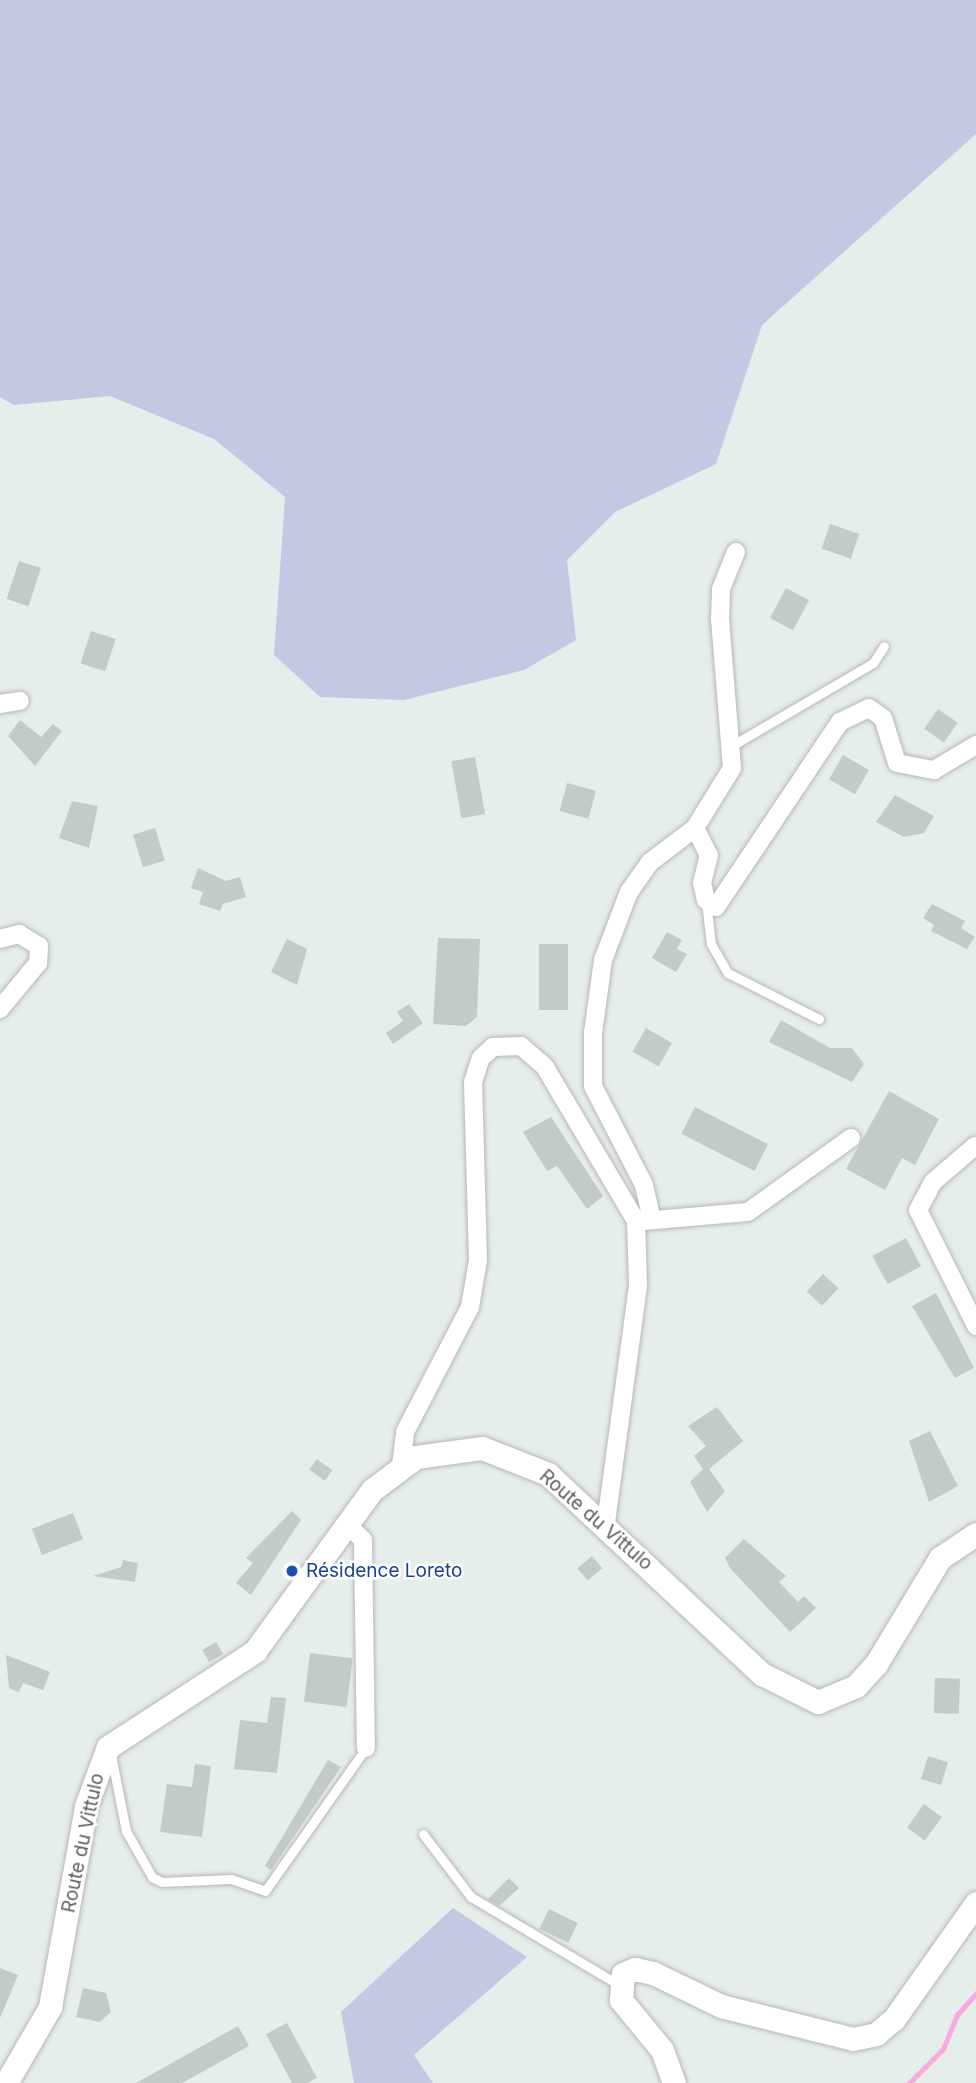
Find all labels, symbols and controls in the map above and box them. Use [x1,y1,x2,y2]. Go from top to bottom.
street label: Route du Vittulo [535,1465,657,1575]
place label: Résidence Loreto [306,1560,462,1582]
marker: Résidence Loreto [284,1563,300,1579]
street label: Route du Vittulo [57,1771,109,1915]

